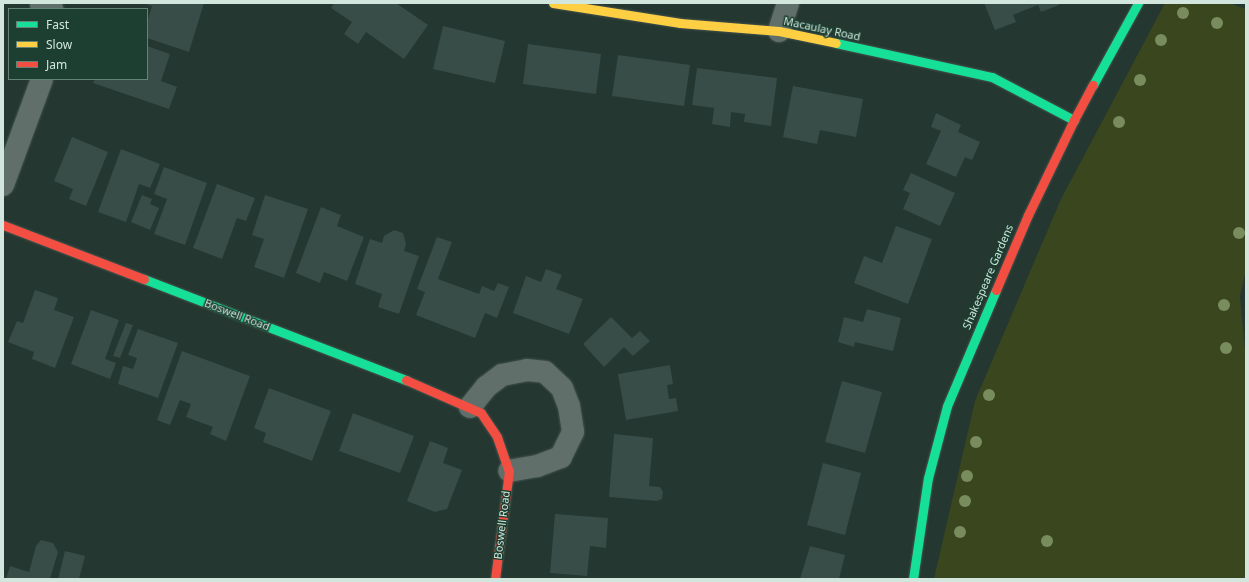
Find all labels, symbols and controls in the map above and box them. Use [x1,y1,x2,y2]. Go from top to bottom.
legend [8,8,148,80]
street label: Macaulay Road [782,14,862,44]
text: Fast [46,16,69,33]
text: Slow [46,36,72,53]
text: Jam [46,56,67,73]
street label: Shakespeare Gardens [960,223,1016,331]
street label: Boswell Road [202,296,272,334]
street label: Boswell Road [491,490,513,560]

